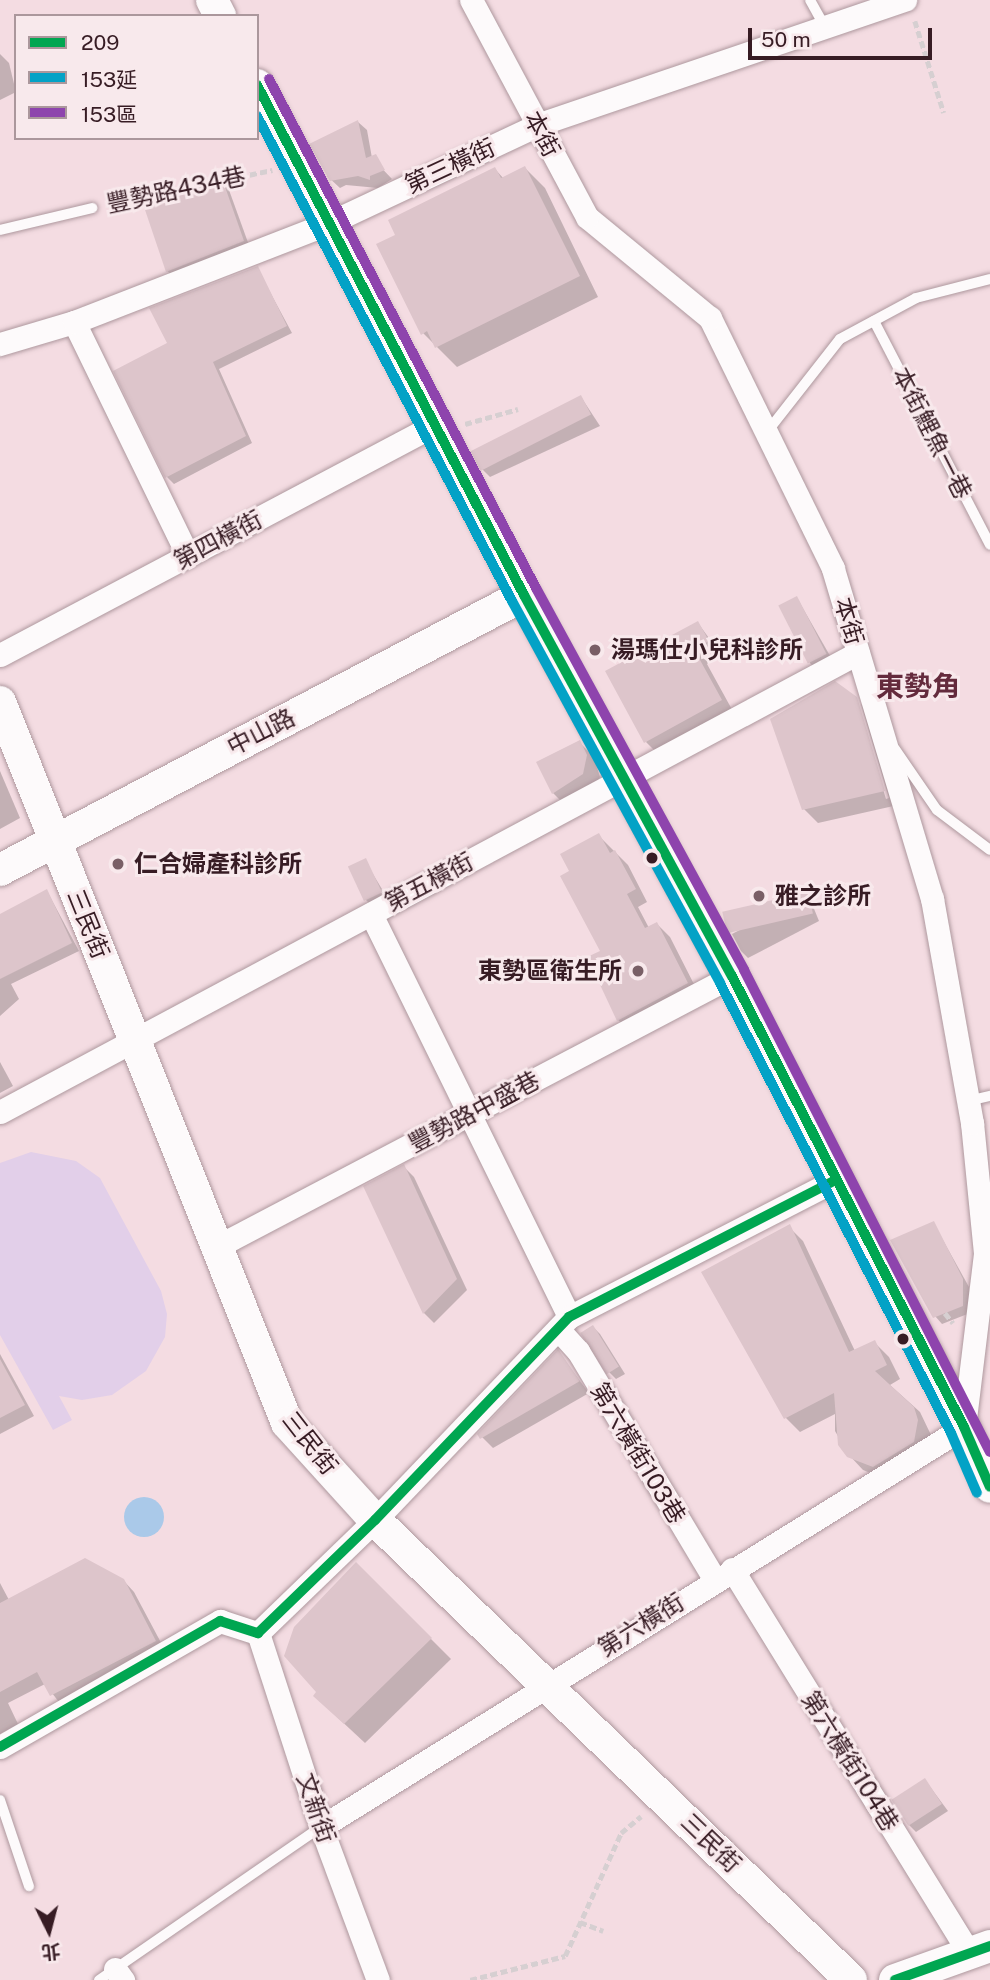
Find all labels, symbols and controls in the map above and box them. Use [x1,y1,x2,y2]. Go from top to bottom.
legend [14,14,259,140]
scale bar [752,14,936,58]
text: 50 m [761,27,811,52]
text: 209 [81,30,119,55]
text: 153延 [81,67,137,92]
text: 153區 [81,102,137,127]
street label: 本街 [518,106,566,162]
street label: 第三橫街 [400,133,500,199]
street label: 豐勢路434巷 [104,161,248,219]
street label: 本街鯉魚一巷 [886,362,978,504]
street label: 第四橫街 [169,505,267,575]
street label: 本街 [829,594,869,648]
place label: 湯瑪仕小兒科診所 [611,636,803,664]
marker: 湯瑪仕小兒科診所 [585,640,605,660]
district label: 東勢角 [876,669,960,703]
street label: 中山路 [222,703,300,761]
street label: 第五橫街 [380,847,478,917]
place label: 仁合婦產科診所 [134,850,302,878]
unlabelled marker [645,851,659,865]
marker: 仁合婦產科診所 [108,854,128,874]
place label: 雅之診所 [775,882,871,910]
street label: 三民街 [61,885,115,963]
marker: 雅之診所 [749,886,769,906]
place label: 東勢區衛生所 [478,957,622,985]
marker: 東勢區衛生所 [628,961,648,981]
street label: 豐勢路中盛巷 [404,1065,544,1159]
unlabelled marker [896,1332,910,1346]
street label: 第六橫街103巷 [585,1377,691,1529]
street label: 三民街 [276,1406,344,1480]
street label: 第六橫街 [593,1587,689,1663]
street label: 第六橫街104巷 [796,1686,904,1836]
street label: 文新街 [291,1769,341,1847]
street label: 三民街 [675,1808,747,1878]
north arrow [14,1896,84,1966]
text: 北 [41,1940,62,1964]

